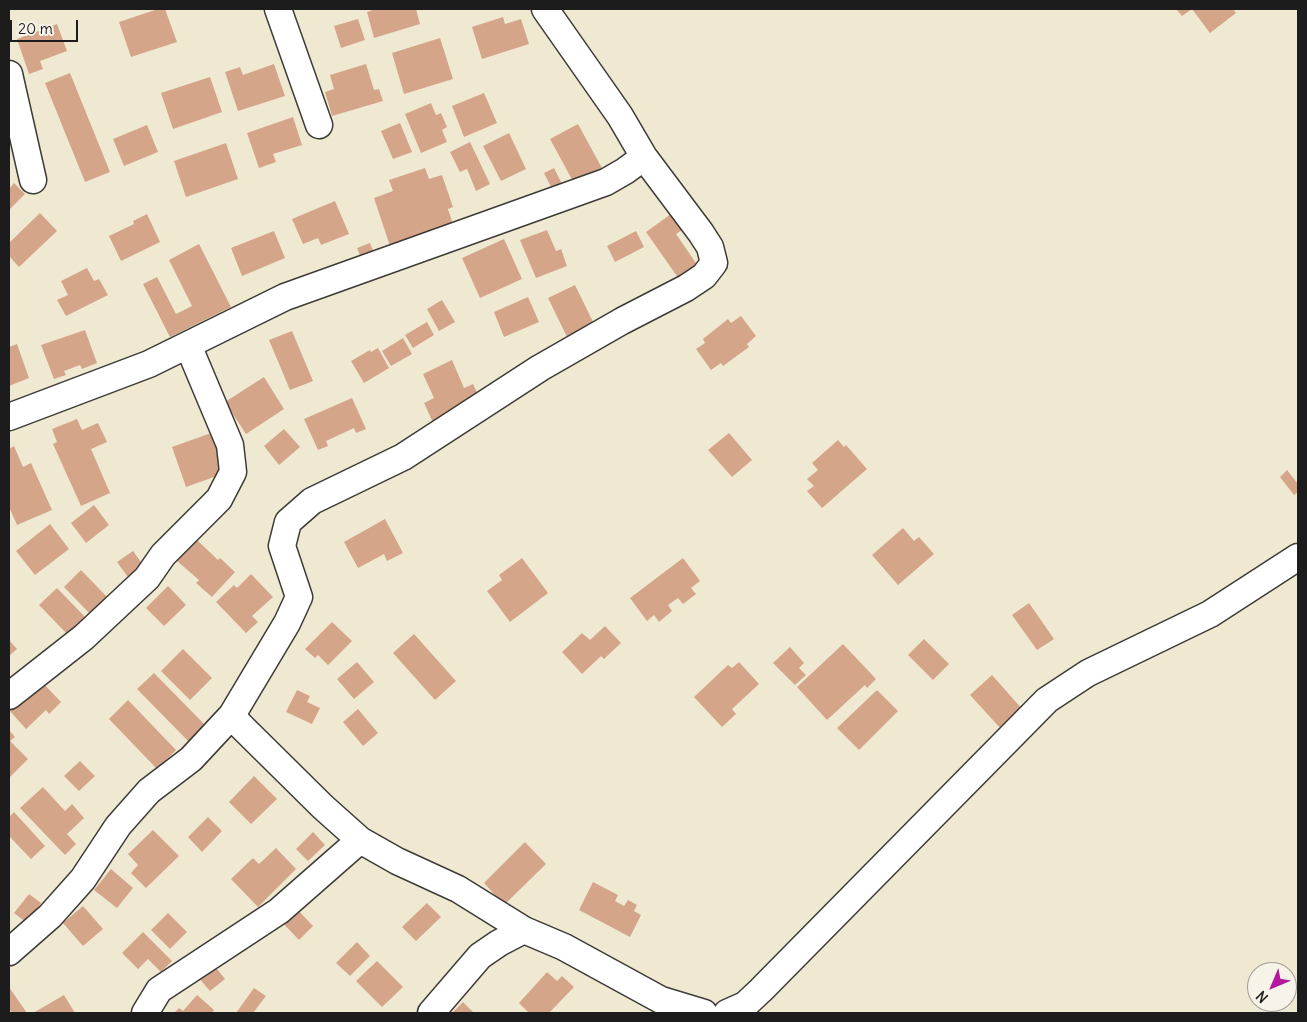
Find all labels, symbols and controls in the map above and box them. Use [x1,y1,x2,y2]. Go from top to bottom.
scale bar [12,10,80,42]
text: 20 m [18,19,53,38]
north arrow [1247,962,1297,1012]
text: N [1252,987,1272,1007]

